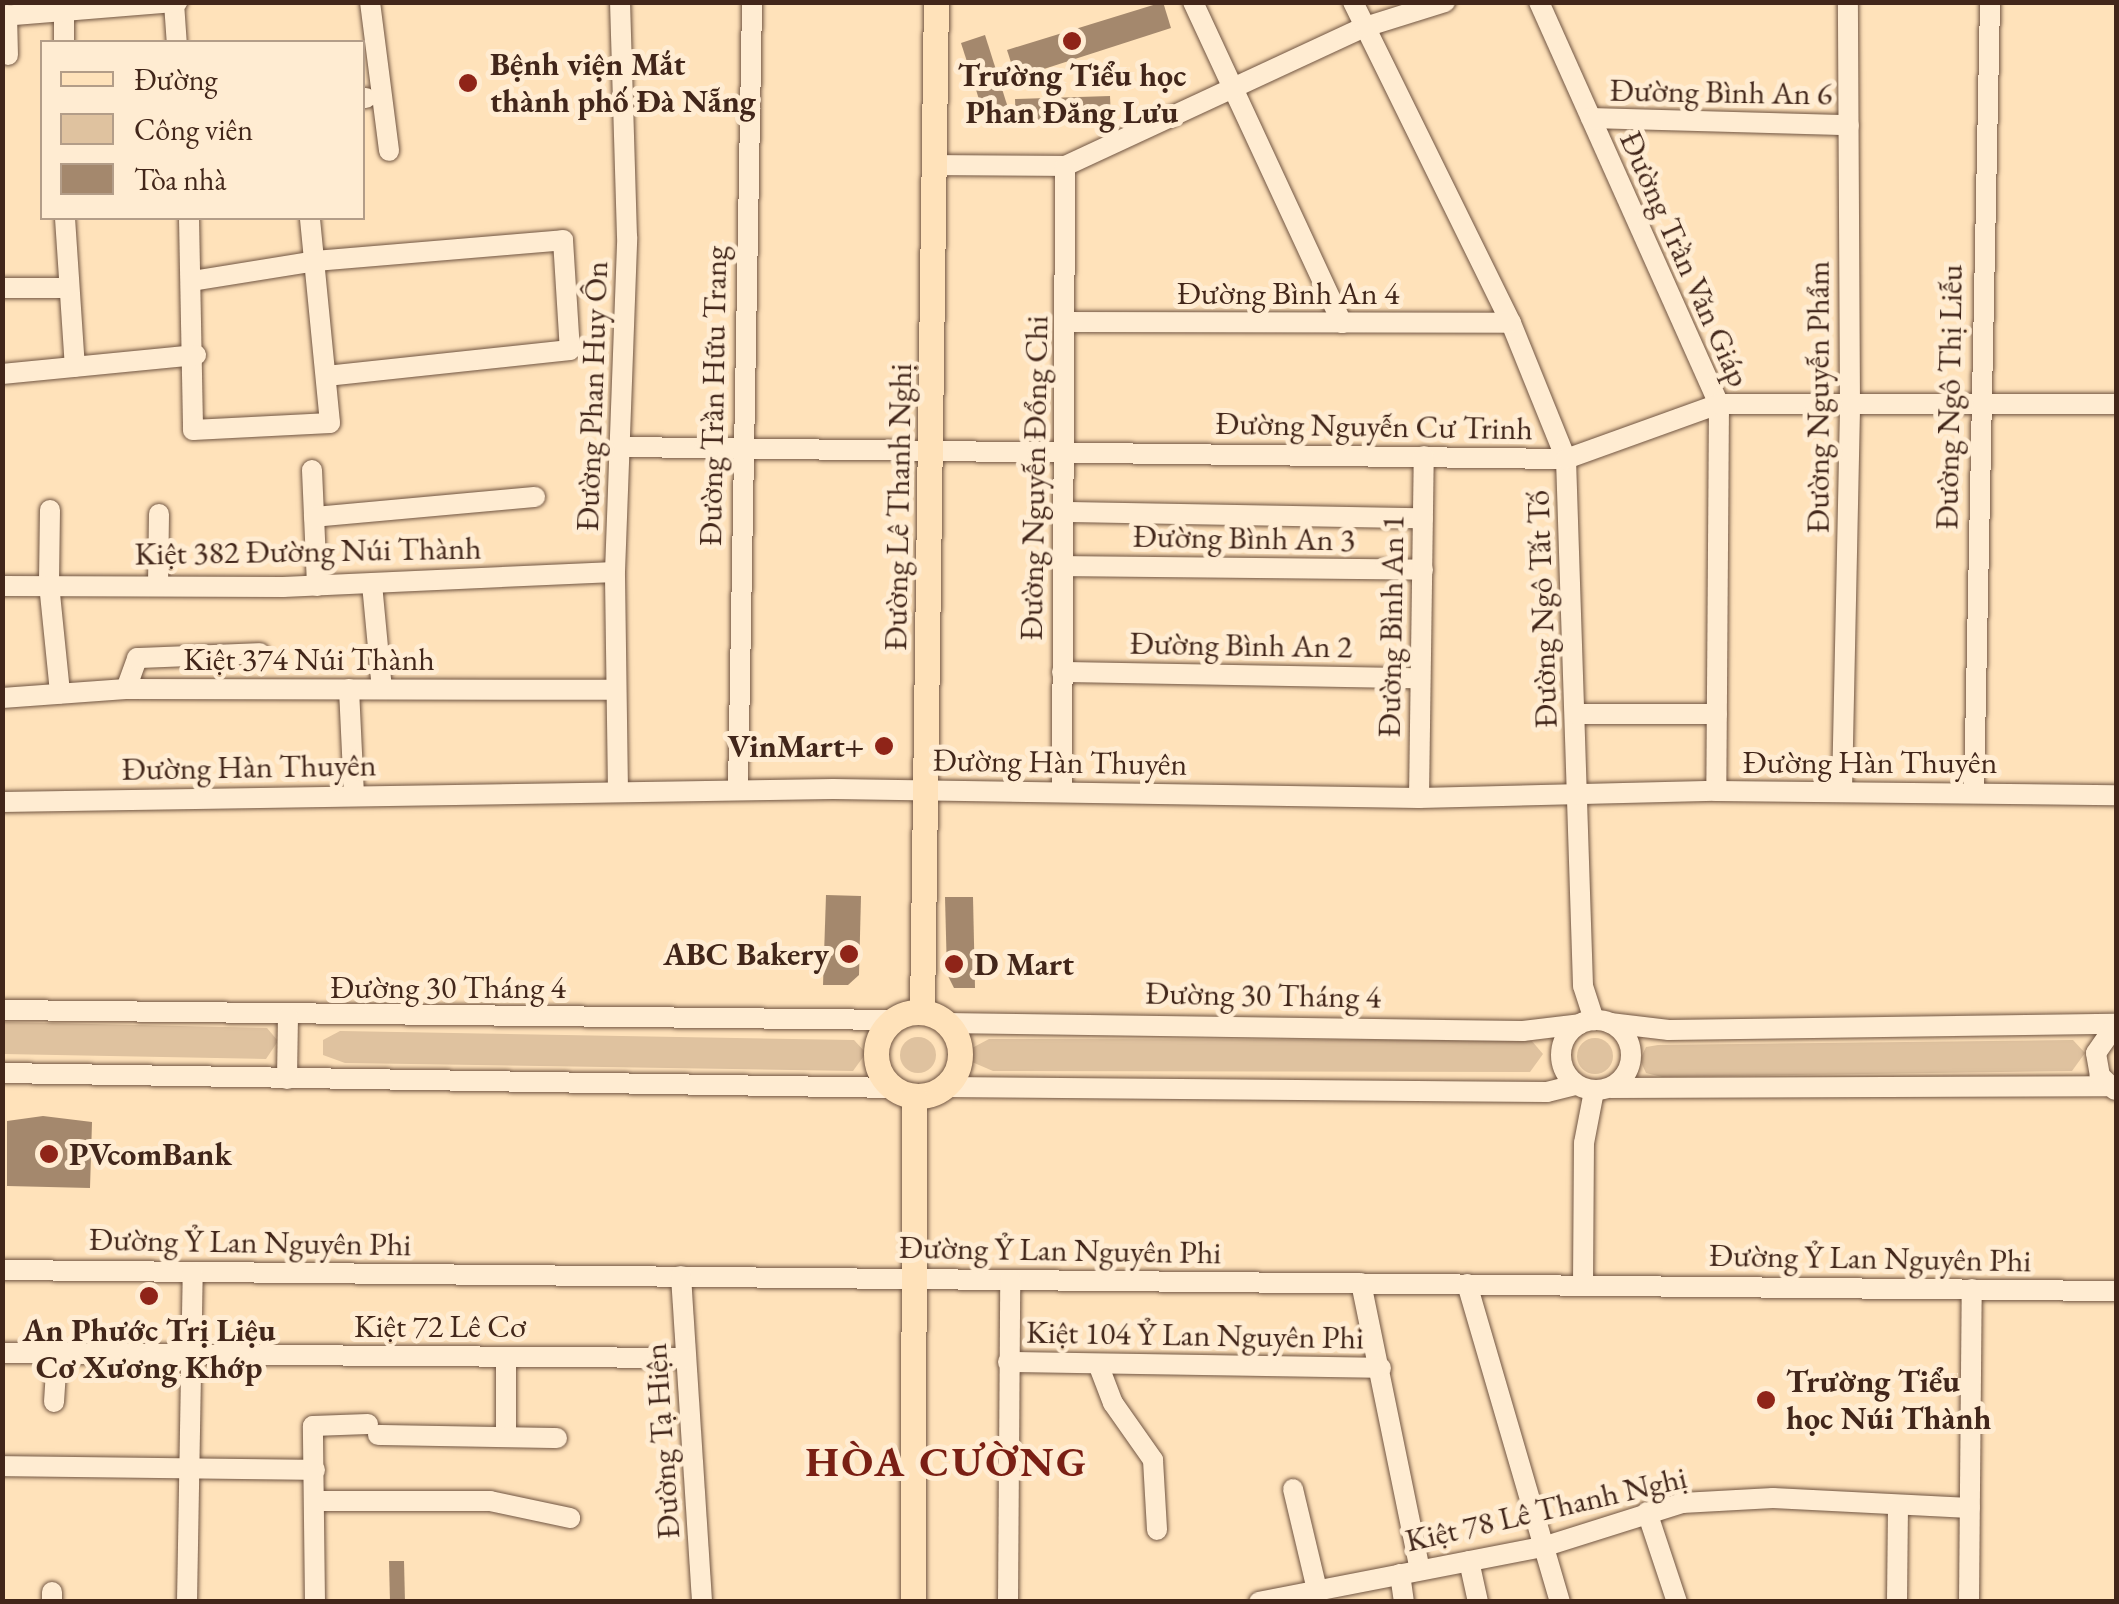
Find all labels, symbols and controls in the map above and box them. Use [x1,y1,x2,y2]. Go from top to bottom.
marker: Trường Tiểu học Phan Đăng Lưu [1061,30,1083,52]
legend [40,40,365,220]
place label: Bệnh viện Mắt thành phố Đà Nẵng [490,46,756,121]
place label: Trường Tiểu học Phan Đăng Lưu [958,57,1186,132]
text: Đường [134,60,218,99]
marker: Bệnh viện Mắt thành phố Đà Nẵng [455,70,481,96]
street label: Đường Bình An 6 [1609,71,1833,113]
text: Công viên [134,110,253,149]
street label: Đường Trần Văn Giáp [1611,125,1759,393]
text: Tòa nhà [134,160,226,199]
street label: Đường Trần Hữu Trang [691,246,735,546]
street label: Đường Phan Huy Ôn [568,260,616,532]
street label: Đường Nguyễn Phẩm [1799,261,1837,533]
street label: Đường Ngô Thị Liễu [1927,264,1971,530]
street label: Đường Bình An 4 [1177,274,1399,312]
street label: Đường Nguyễn Đổng Chi [1012,315,1056,641]
street label: Đường Lê Thanh Nghị [876,363,920,651]
street label: Đường Nguyễn Cư Trinh [1215,404,1533,448]
street label: Đường Ngô Tất Tố [1519,489,1565,729]
street label: Đường Bình An 1 [1370,514,1412,738]
street label: Đường Bình An 3 [1132,517,1356,559]
street label: Kiệt 382 Đường Núi Thành [134,529,482,573]
street label: Đường Bình An 2 [1129,624,1353,666]
street label: Kiệt 374 Núi Thành [183,640,435,678]
place label: VinMart+ [728,727,864,765]
marker: VinMart+ [873,735,895,757]
street label: Đường Hàn Thuyên [932,741,1188,783]
street label: Đường Hàn Thuyên [1743,743,1997,781]
street label: Đường Hàn Thuyên [121,746,377,788]
place label: ABC Bakery [663,935,829,973]
marker: ABC Bakery [838,943,860,965]
place label: D Mart [974,945,1074,983]
marker: D Mart [943,953,965,975]
street label: Đường 30 Tháng 4 [330,968,566,1006]
street label: Đường 30 Tháng 4 [1145,974,1381,1016]
place label: PVcomBank [69,1135,232,1173]
marker: PVcomBank [38,1143,60,1165]
street label: Đường Ỷ Lan Nguyên Phi [89,1220,411,1264]
street label: Đường Ỷ Lan Nguyên Phi [899,1228,1221,1272]
street label: Đường Ỷ Lan Nguyên Phi [1709,1236,2031,1280]
marker: An Phước Trị Liệu Cơ Xương Khớp [138,1285,160,1307]
street label: Kiệt 72 Lê Cơ [354,1307,526,1345]
place label: An Phước Trị Liệu Cơ Xương Khớp [22,1312,276,1387]
street label: Kiệt 104 Ỷ Lan Nguyên Phi [1026,1313,1364,1357]
street label: Đường Tạ Hiện [636,1342,688,1540]
place label: Trường Tiểu học Núi Thành [1786,1363,1991,1438]
marker: Trường Tiểu học Núi Thành [1755,1389,1777,1411]
district label: HÒA CƯỜNG [805,1437,1089,1487]
street label: Kiệt 78 Lê Thanh Nghị [1402,1458,1690,1560]

